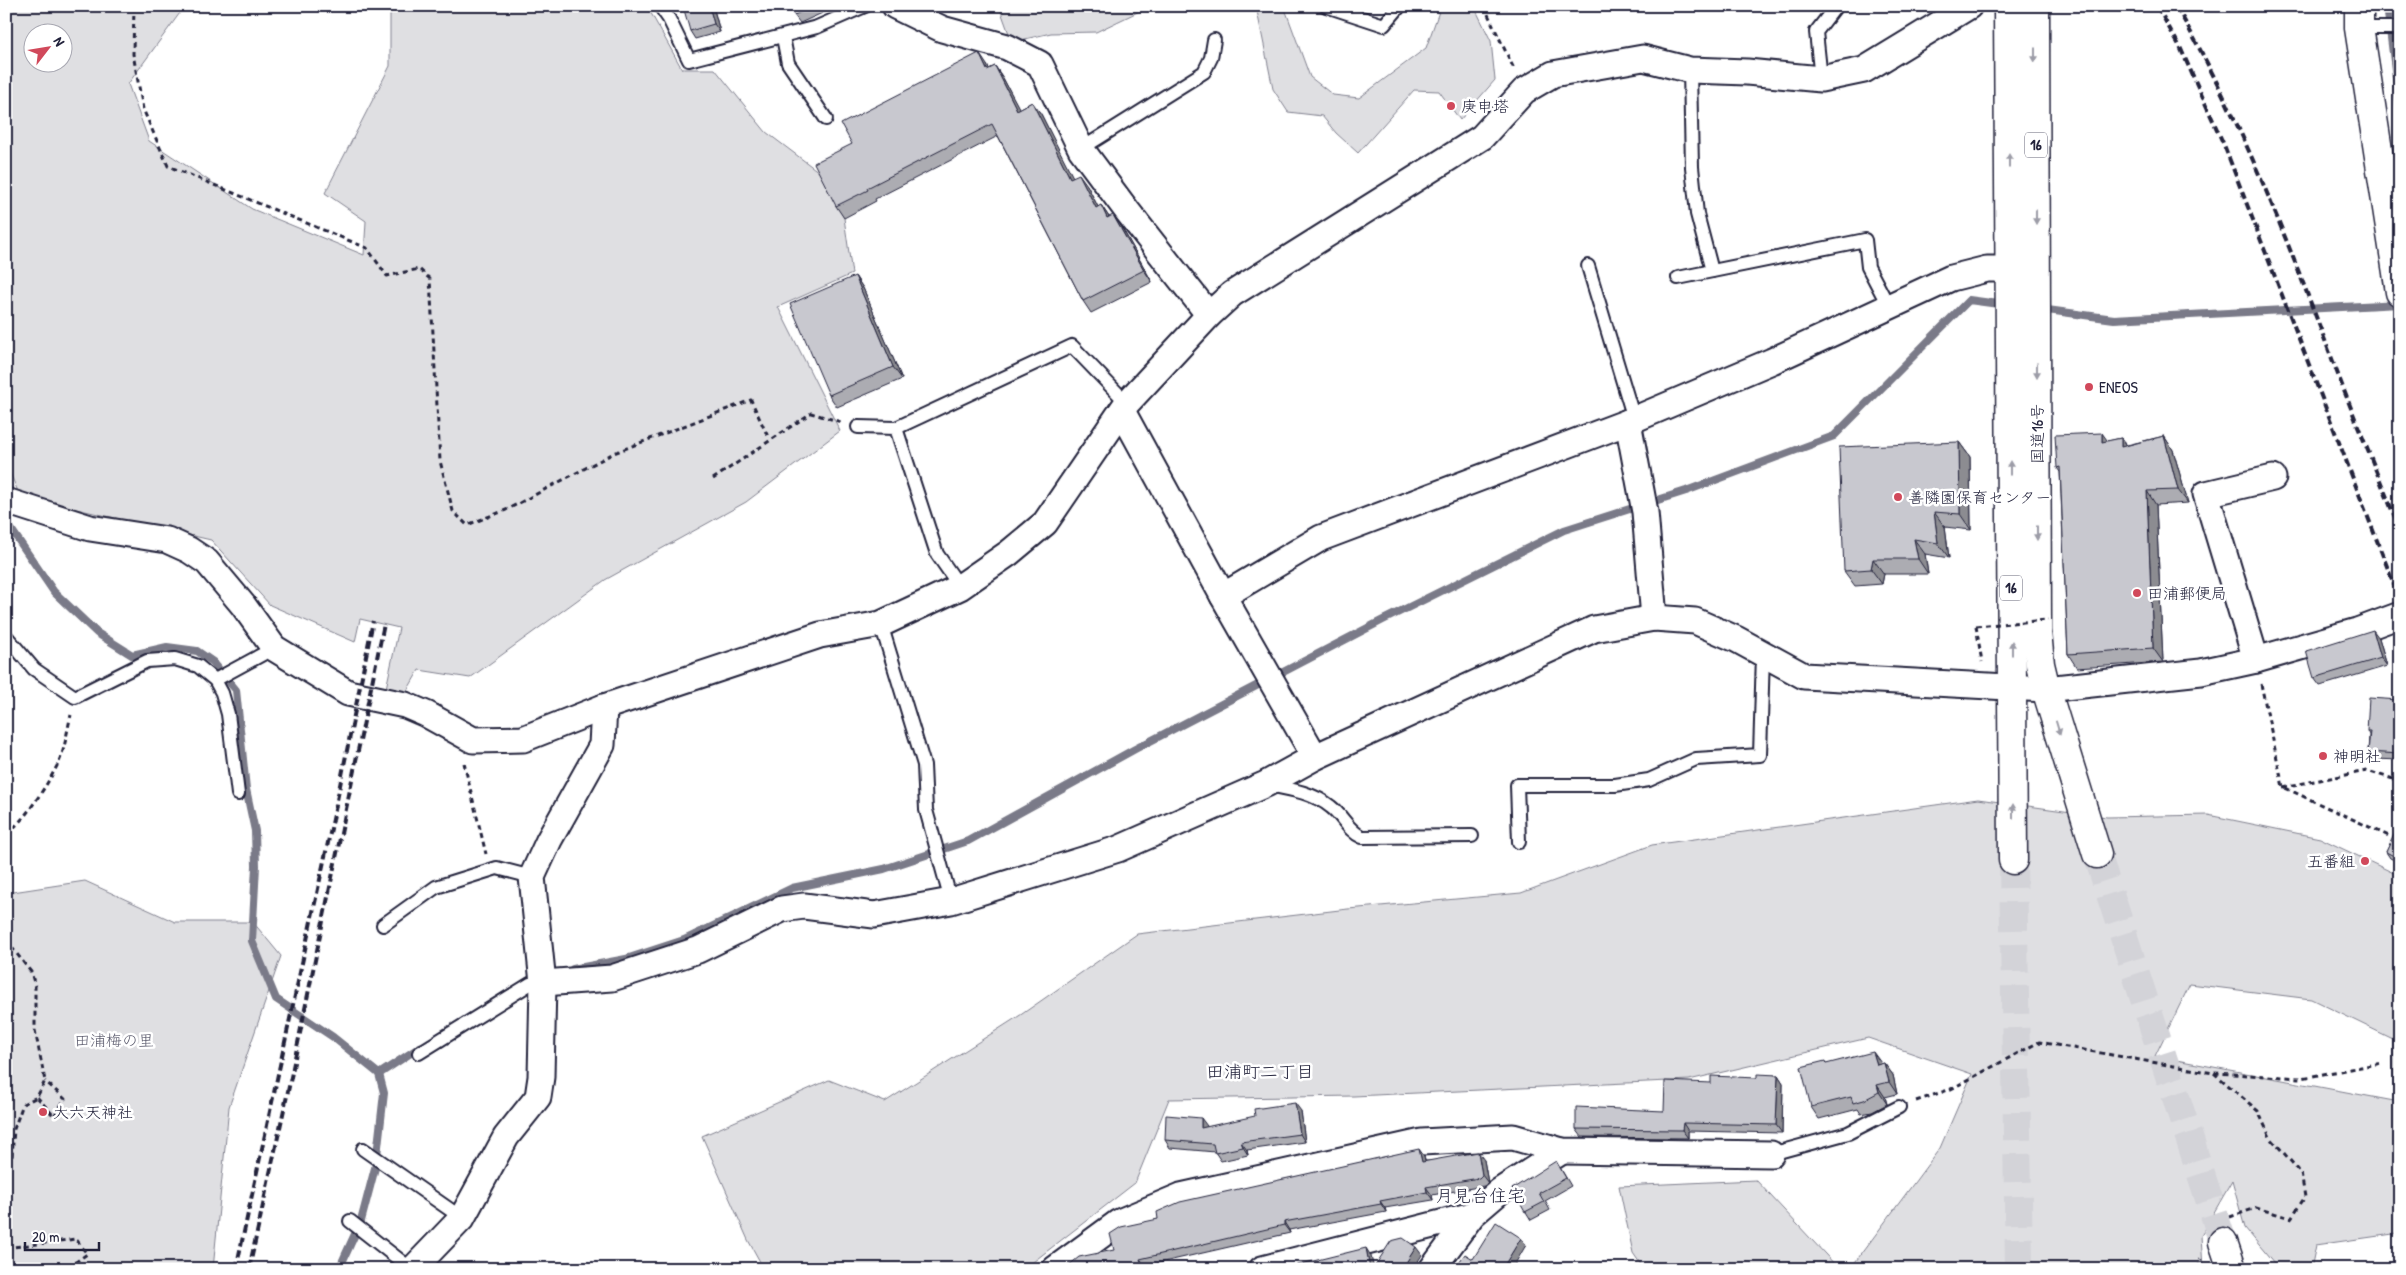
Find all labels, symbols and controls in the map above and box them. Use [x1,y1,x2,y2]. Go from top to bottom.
north arrow [22,22,72,72]
text: N [50,33,70,50]
one-way arrow [2032,47,2040,63]
place label: 庚申塔 [1461,95,1509,117]
marker: 庚申塔 [1445,100,1457,112]
road number: 16 [2025,132,2047,158]
one-way arrow [2005,153,2013,169]
one-way arrow [2032,210,2040,226]
one-way arrow [2033,363,2041,379]
place label: ENEOS [2099,376,2139,398]
marker: ENEOS [2083,381,2095,393]
street label: 国道16号 [2026,404,2048,464]
one-way arrow [2006,460,2014,476]
place label: 善隣園保育センター [1908,486,2051,508]
marker: 善隣園保育センター [1892,491,1904,503]
one-way arrow [2033,525,2041,541]
road number: 16 [2000,576,2022,600]
place label: 田浦郵便局 [2147,582,2227,604]
marker: 田浦郵便局 [2131,587,2143,599]
one-way arrow [2008,640,2016,656]
one-way arrow [2054,720,2062,735]
place label: 神明社 [2333,745,2381,767]
marker: 神明社 [2317,750,2329,762]
one-way arrow [2009,803,2017,819]
place label: 五番組 [2307,850,2355,872]
marker: 五番組 [2359,855,2371,867]
park label: 田浦梅の里 [74,1029,154,1051]
district label: 田浦町二丁目 [1206,1059,1314,1084]
place label: 大六天神社 [53,1101,133,1123]
marker: 大六天神社 [37,1106,49,1118]
district label: 月見台住宅 [1435,1183,1525,1208]
scale bar [25,1220,99,1252]
text: 20 m [32,1226,59,1247]

